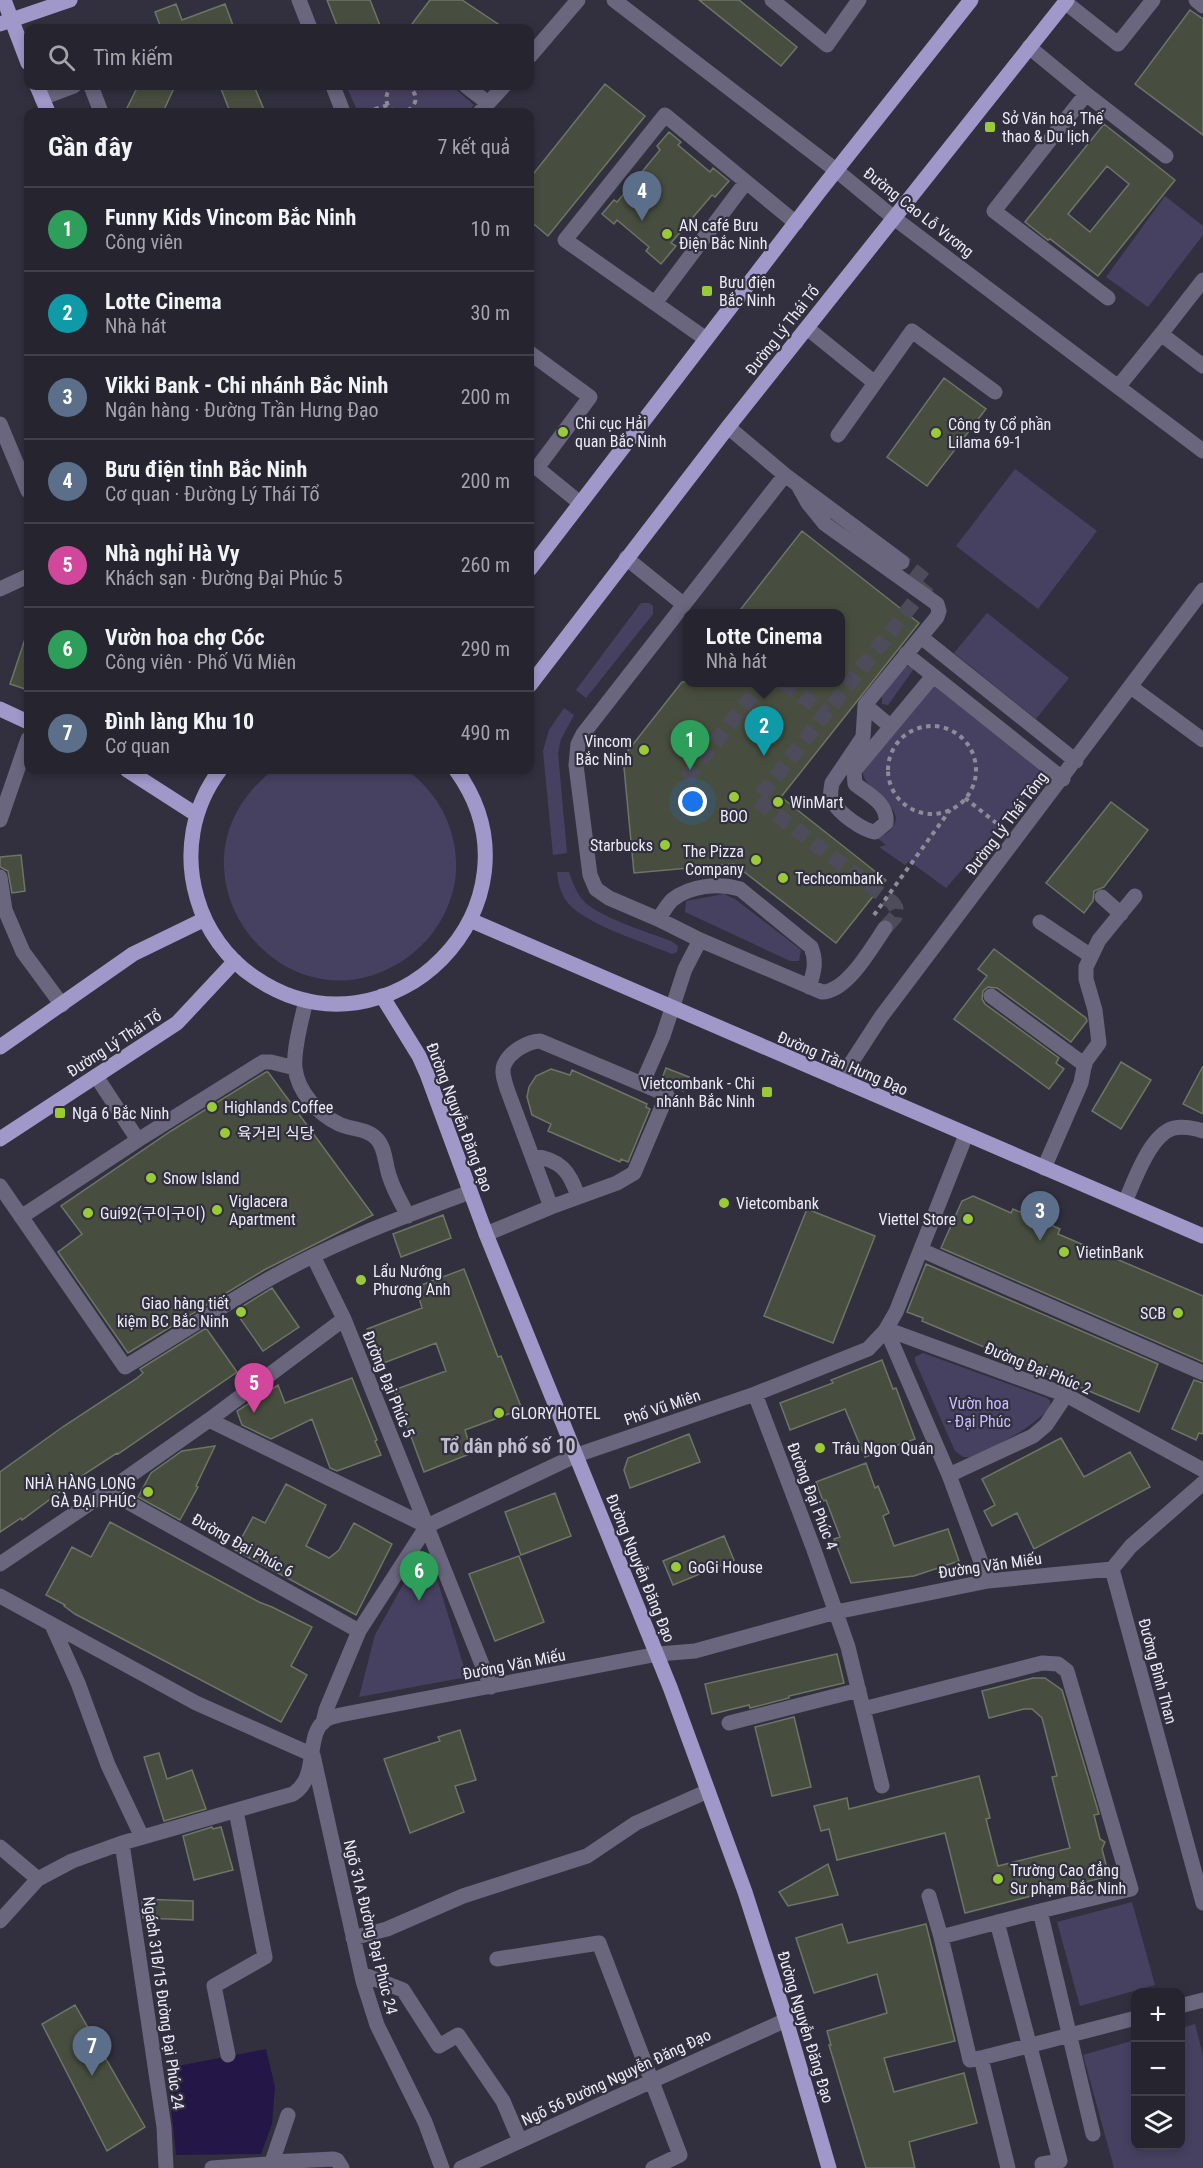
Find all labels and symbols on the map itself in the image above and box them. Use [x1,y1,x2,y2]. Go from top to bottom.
place label: Sở Văn hoá, Thế thao & Du lịch [1002,109,1105,146]
marker: Sở Văn hoá, Thế thao & Du lịch [983,120,997,134]
street label: Đường Cao Lỗ Vương [860,163,978,261]
pin: 4 [622,172,662,221]
place label: AN café Bưu Điện Bắc Ninh [679,216,767,253]
marker: AN café Bưu Điện Bắc Ninh [660,227,674,241]
place label: Bưu điện Bắc Ninh [719,273,776,310]
street label: Đường Lý Thái Tổ [742,282,823,379]
marker: Bưu điện Bắc Ninh [700,284,714,298]
place label: Chi cục Hải quan Bắc Ninh [575,414,666,451]
place label: Công ty Cổ phần Lilama 69-1 [948,415,1051,452]
marker: Chi cục Hải quan Bắc Ninh [556,425,570,439]
marker: Công ty Cổ phần Lilama 69-1 [929,426,943,440]
pin: 2 [744,706,783,756]
pin: 1 [670,720,710,770]
place label: Vincom Bắc Ninh [575,732,632,769]
marker: Vincom Bắc Ninh [637,743,651,757]
street label: Đường Lý Thái Tông [961,768,1051,879]
your location [678,787,707,816]
marker: BOO [727,790,741,804]
place label: WinMart [790,793,844,812]
marker: WinMart [771,795,785,809]
place label: BOO [720,807,748,826]
place label: Starbucks [590,836,653,855]
marker: Starbucks [658,838,672,852]
place label: The Pizza Company [683,842,744,879]
marker: The Pizza Company [749,853,763,867]
place label: Techcombank [795,869,884,888]
marker: Techcombank [776,871,790,885]
street label: Đường Lý Thái Tổ [64,1006,165,1081]
street label: Đường Trần Hưng Đạo [775,1027,911,1099]
street label: Đường Nguyễn Đăng Đạo [422,1040,497,1194]
place label: Vietcombank - Chi nhánh Bắc Ninh [640,1074,755,1111]
marker: Vietcombank - Chi nhánh Bắc Ninh [760,1085,774,1099]
place label: Highlands Coffee [224,1098,333,1117]
marker: Highlands Coffee [205,1100,219,1114]
place label: Ngã 6 Bắc Ninh [72,1104,169,1123]
marker: Ngã 6 Bắc Ninh [53,1106,67,1120]
place label: 육거리 식당 [237,1124,315,1143]
marker: 육거리 식당 [218,1126,232,1140]
place label: Snow Island [163,1169,239,1188]
marker: Snow Island [144,1171,158,1185]
place label: Viglacera Apartment [229,1192,296,1229]
pin: 3 [1020,1192,1060,1241]
place label: Vietcombank [736,1194,820,1213]
marker: Vietcombank [717,1196,731,1210]
marker: Viglacera Apartment [210,1203,224,1217]
place label: Gui92(구이구이) [100,1204,206,1223]
marker: Gui92(구이구이) [81,1206,95,1220]
place label: Viettel Store [878,1210,956,1229]
marker: Viettel Store [961,1212,975,1226]
place label: VietinBank [1076,1243,1144,1262]
marker: VietinBank [1057,1245,1071,1259]
place label: Lẩu Nướng Phương Anh [373,1262,450,1299]
marker: Lẩu Nướng Phương Anh [354,1273,368,1287]
place label: Giao hàng tiết kiệm BC Bắc Ninh [117,1294,229,1331]
place label: SCB [1140,1304,1166,1323]
marker: Giao hàng tiết kiệm BC Bắc Ninh [234,1305,248,1319]
marker: SCB [1171,1306,1185,1320]
street label: Đường Đại Phúc 5 [359,1328,419,1440]
street label: Đường Đại Phúc 2 [982,1338,1094,1399]
pin: 5 [234,1364,274,1413]
street label: Phố Vũ Miên [622,1386,703,1429]
park label: Vườn hoa - Đại Phúc [947,1394,1011,1431]
place label: GLORY HOTEL [511,1404,601,1423]
marker: GLORY HOTEL [492,1406,506,1420]
district label: Tổ dân phố số 10 [440,1434,576,1458]
place label: Trâu Ngon Quán [832,1439,933,1458]
street label: Đường Đại Phúc 4 [783,1440,842,1553]
marker: Trâu Ngon Quán [813,1441,827,1455]
place label: NHÀ HÀNG LONG GÀ ĐẠI PHÚC [25,1474,136,1511]
marker: NHÀ HÀNG LONG GÀ ĐẠI PHÚC [141,1485,155,1499]
street label: Đường Nguyễn Đăng Đạo [602,1491,679,1645]
street label: Đường Đại Phúc 6 [189,1510,297,1581]
street label: Đường Văn Miếu [937,1549,1043,1582]
pin: 6 [400,1552,438,1601]
place label: GoGi House [688,1558,763,1577]
marker: GoGi House [669,1560,683,1574]
street label: Đường Bình Than [1134,1616,1181,1726]
street label: Đường Văn Miếu [461,1645,567,1684]
street label: Ngõ 31A Đường Đại Phúc 24 [340,1838,401,2017]
place label: Trường Cao đẳng Sư phạm Bắc Ninh [1010,1861,1126,1898]
marker: Trường Cao đẳng Sư phạm Bắc Ninh [991,1872,1005,1886]
street label: Ngách 31B/15 Đường Đại Phúc 24 [139,1895,188,2111]
street label: Đường Nguyễn Đăng Đạo [773,1949,838,2105]
street label: Ngõ 56 Đường Nguyễn Đăng Đạo [518,2025,714,2130]
pin: 7 [72,2026,112,2076]

